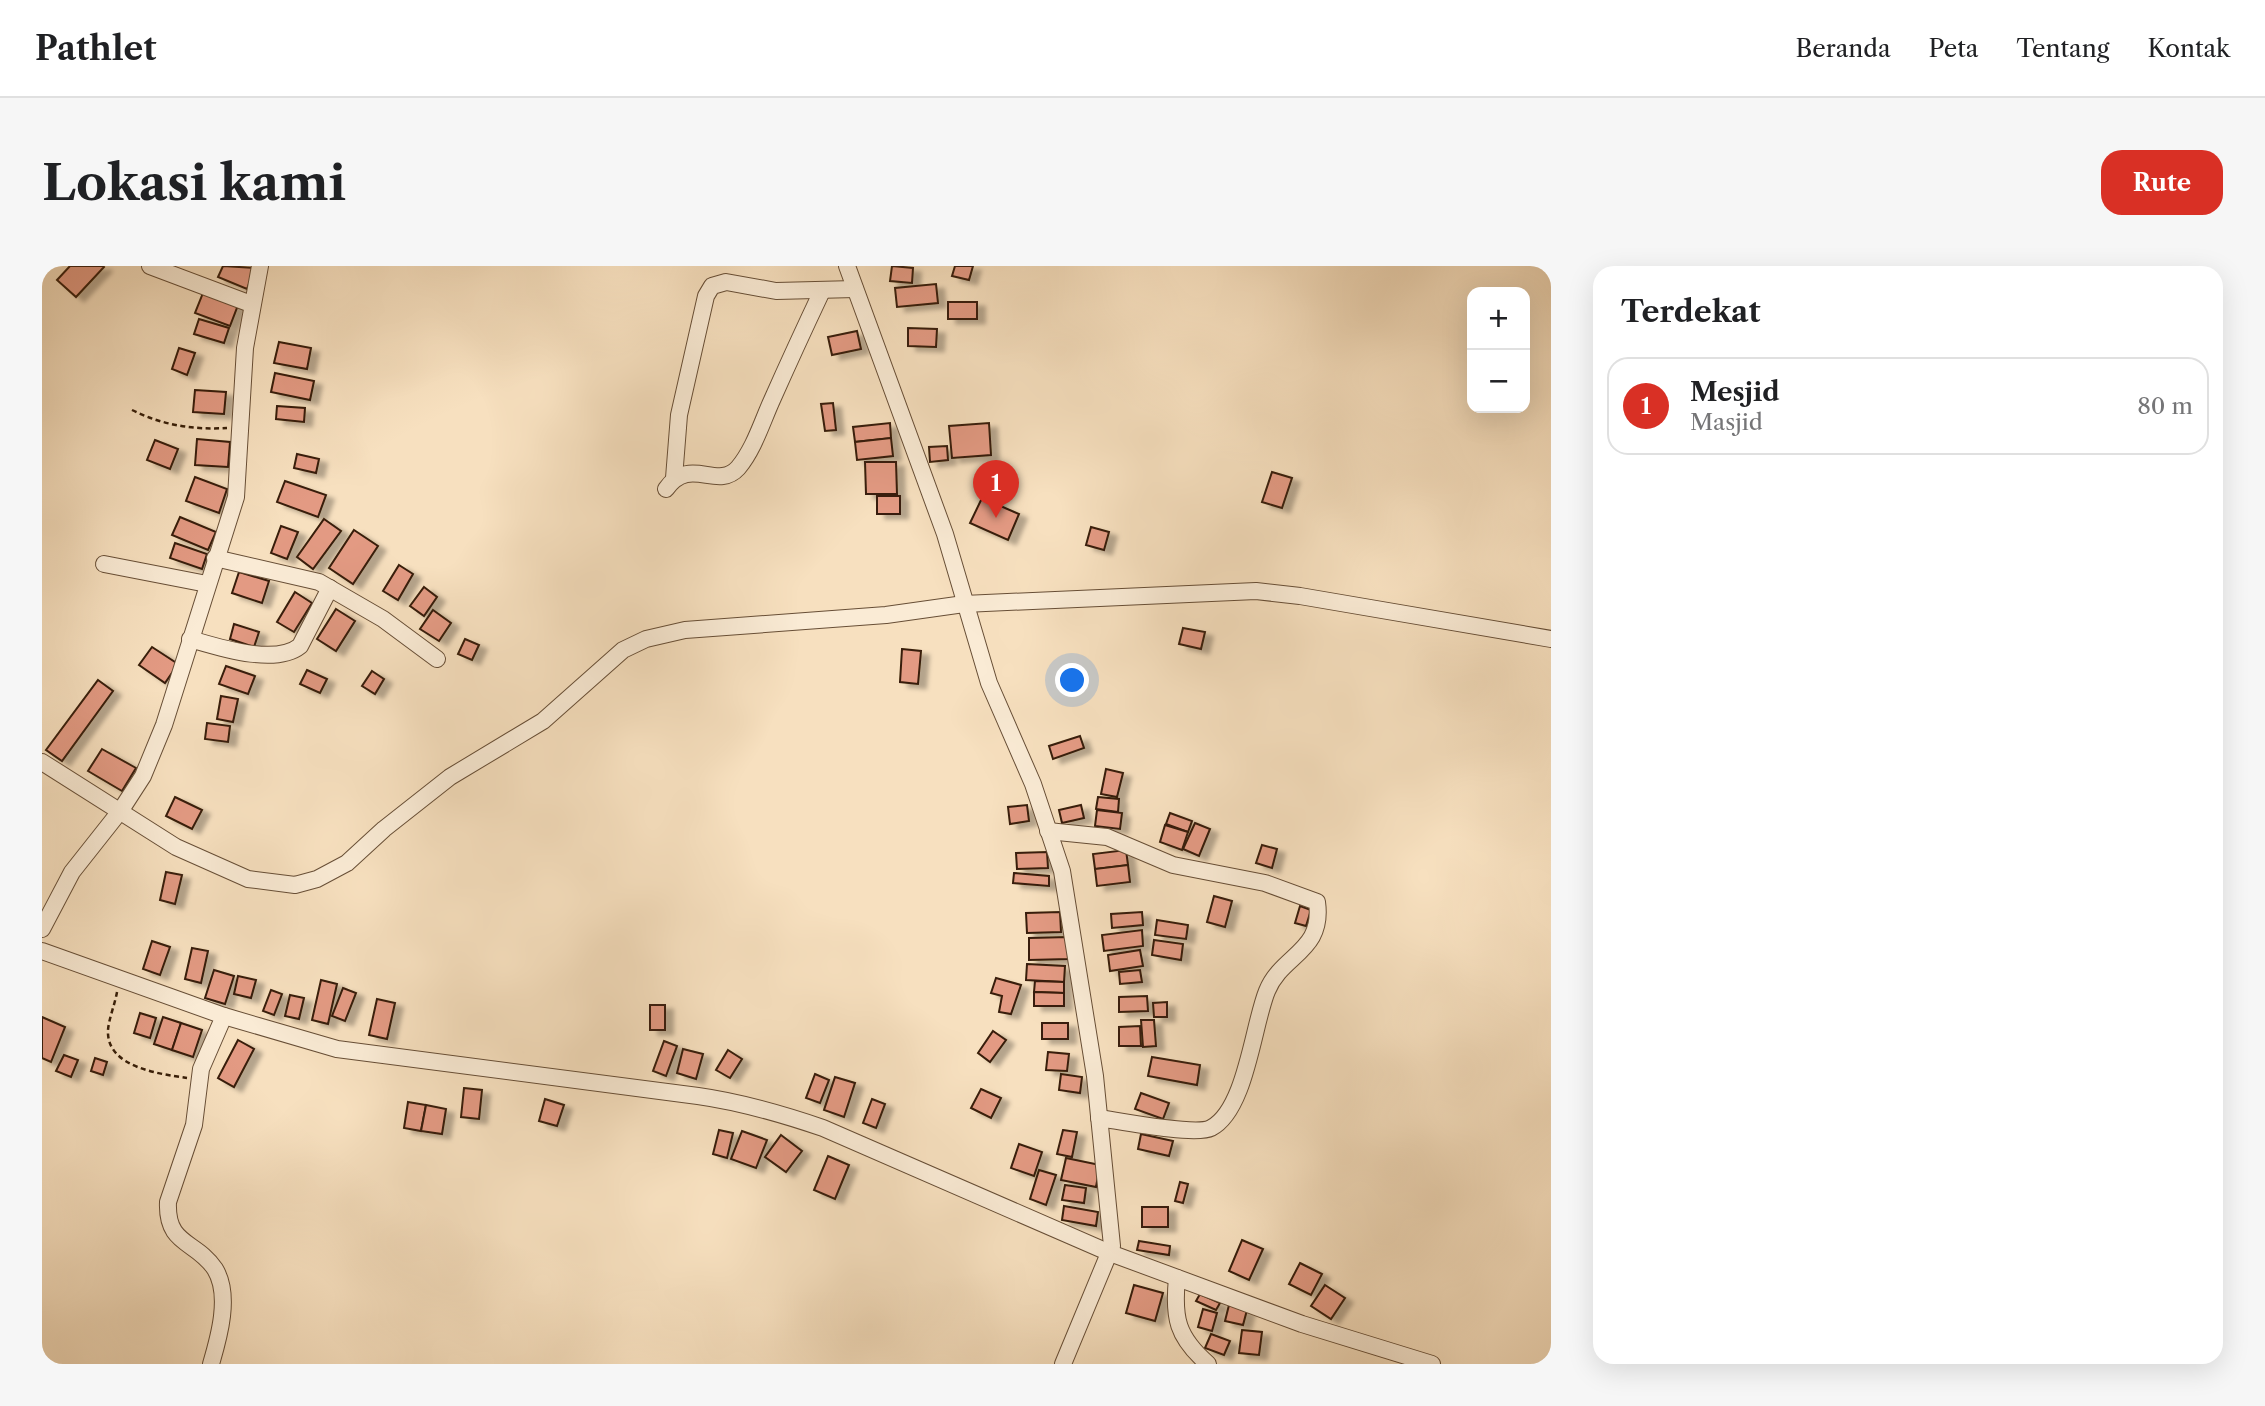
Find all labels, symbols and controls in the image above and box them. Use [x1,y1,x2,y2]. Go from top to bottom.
text: Pathlet [35,28,157,69]
text: Beranda [1795,34,1891,63]
text: Peta [1929,34,1978,63]
text: Tentang [2016,34,2109,63]
text: Kontak [2147,34,2230,63]
button: Rute [2101,150,2223,215]
text: Lokasi kami [42,152,346,213]
map controls [1467,287,1530,413]
button: + [1467,287,1530,350]
text: Terdekat [1621,293,1761,330]
button: − [1467,350,1530,413]
text: Mesjid [1690,376,1780,408]
text: 1 [1641,392,1651,420]
text: 80 m [2137,392,2193,420]
text: Masjid [1690,408,1763,436]
pin: 1 [973,460,1019,518]
your location [1055,663,1089,697]

